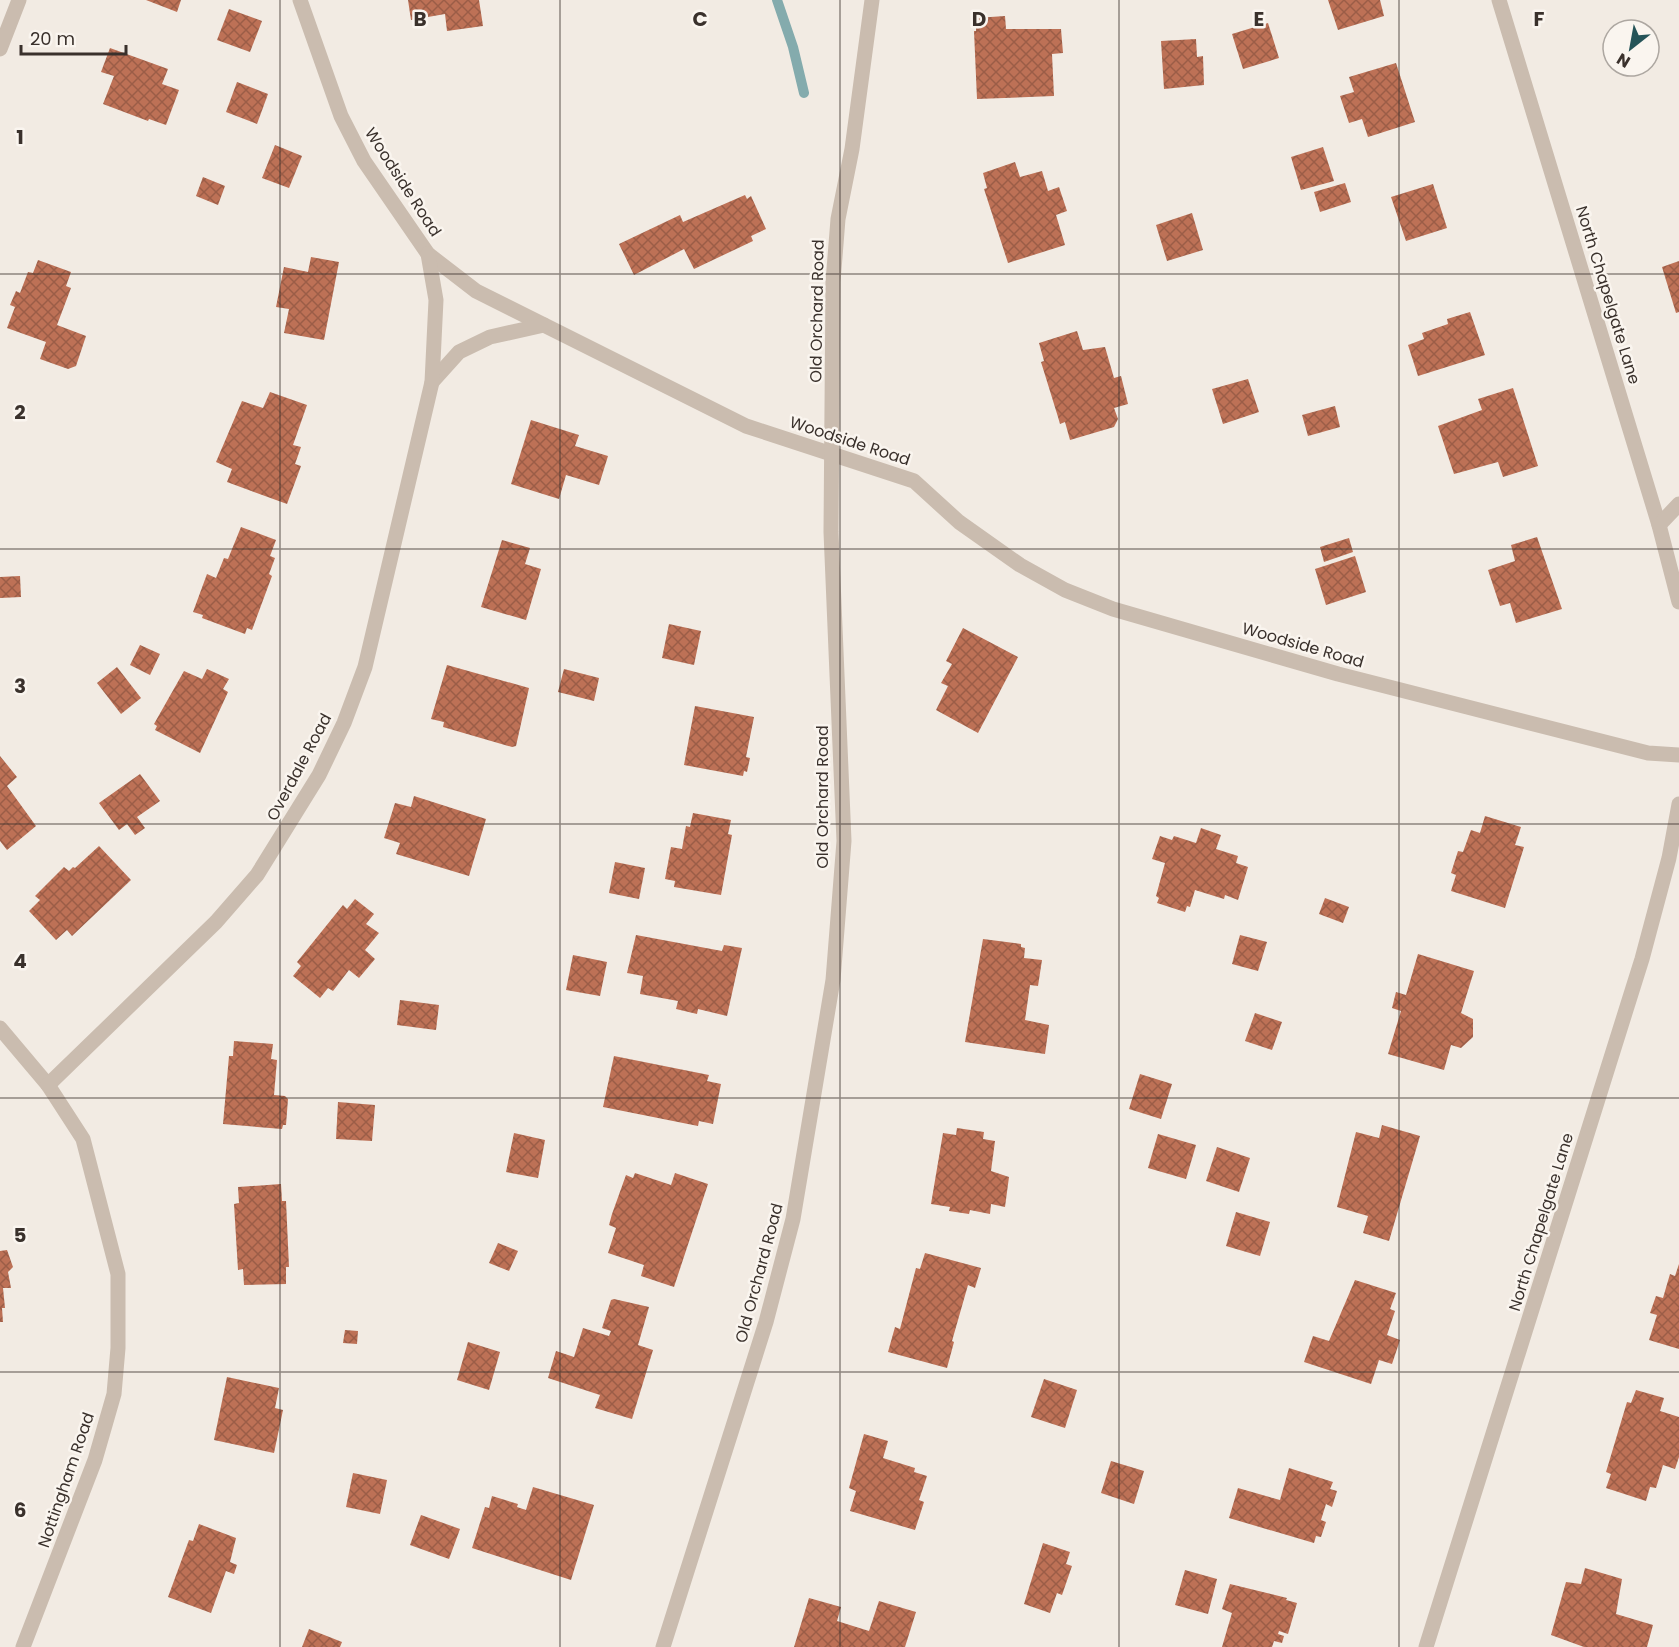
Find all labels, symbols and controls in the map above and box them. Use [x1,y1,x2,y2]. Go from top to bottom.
text: B [413,5,427,33]
text: C [692,5,708,33]
text: D [972,5,986,33]
text: E [1254,5,1264,33]
text: F [1534,5,1545,33]
scale bar [21,18,126,56]
north arrow [1601,18,1661,78]
text: 20 m [30,26,75,51]
text: N [1612,47,1635,73]
text: 1 [16,123,24,151]
street label: Woodside Road [359,123,447,241]
street label: North Chapelgate Lane [1570,203,1646,387]
street label: Old Orchard Road [804,239,830,383]
text: 2 [14,398,26,426]
street label: Woodside Road [787,411,913,471]
street label: Woodside Road [1239,617,1367,673]
text: 3 [14,672,26,700]
street label: Overdale Road [261,709,337,825]
street label: Old Orchard Road [811,725,834,869]
text: 4 [13,947,27,975]
street label: North Chapelgate Lane [1503,1130,1579,1314]
street label: Old Orchard Road [729,1201,789,1345]
text: 5 [14,1221,27,1249]
street label: Nottingham Road [32,1409,100,1551]
text: 6 [14,1496,26,1524]

